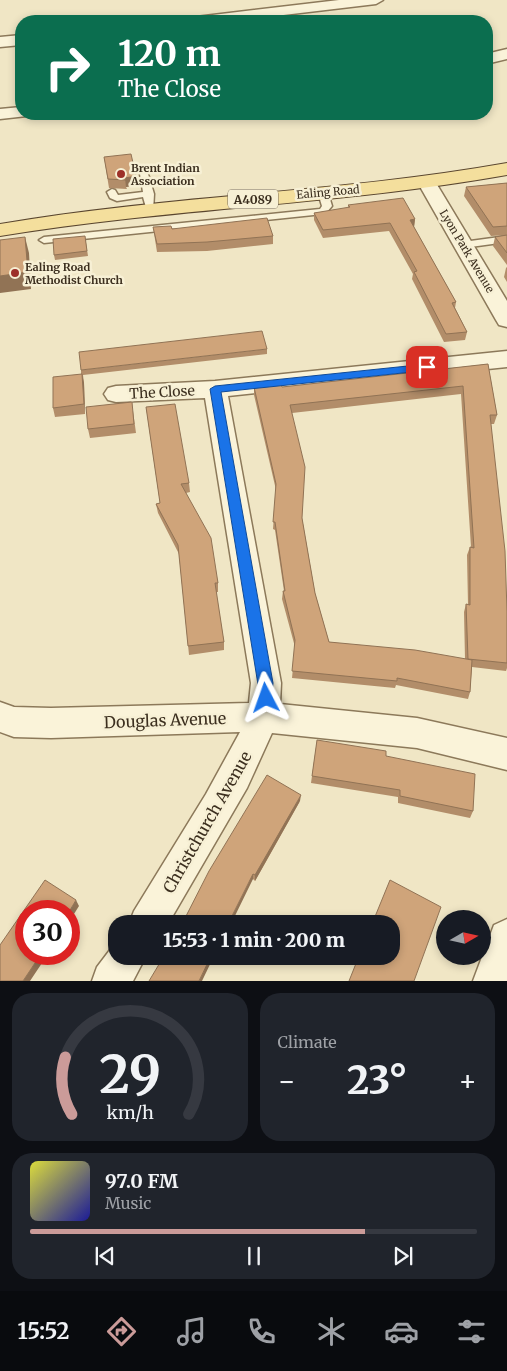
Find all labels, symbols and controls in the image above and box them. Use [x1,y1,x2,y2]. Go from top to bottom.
text: 120 m [118,32,221,76]
icon: right [35,35,100,100]
text: The Close [118,75,221,103]
place label: Brent Indian Association [130,161,200,188]
marker: Brent Indian Association [115,168,127,180]
street label: Ealing Road [296,182,361,202]
road number: A4089 [228,190,278,208]
street label: Lyon Park Avenue [437,207,497,295]
place label: Ealing Road Methodist Church [25,260,124,287]
marker: Ealing Road Methodist Church [9,267,21,279]
pin [406,346,448,388]
icon: arrive [413,353,441,381]
street label: The Close [129,381,195,403]
position arrow [239,671,291,723]
street label: Douglas Avenue [103,708,227,732]
street label: Christchurch Avenue [158,748,256,896]
speed limit sign: 30 [15,900,80,965]
north arrow [436,910,491,965]
map controls [436,910,491,965]
text: 15:53 · 1 min · 200 m [163,928,345,952]
text: Climate [278,1032,337,1052]
text: 29 [99,1042,161,1107]
text: 23° [347,1057,408,1104]
text: − [278,1063,296,1099]
text: + [458,1063,477,1099]
text: km/h [106,1101,154,1124]
text: 97.0 FM [105,1169,178,1193]
text: Music [105,1193,151,1213]
icon: previous [91,1242,119,1270]
icon: pause [240,1242,268,1270]
icon: next [389,1242,417,1270]
icon: directions [104,1314,139,1349]
icon: music [174,1314,209,1349]
icon: phone [244,1314,279,1349]
icon: climate [314,1314,349,1349]
icon: car [384,1314,419,1349]
icon: filters [454,1314,489,1349]
text: 15:52 [17,1317,70,1345]

